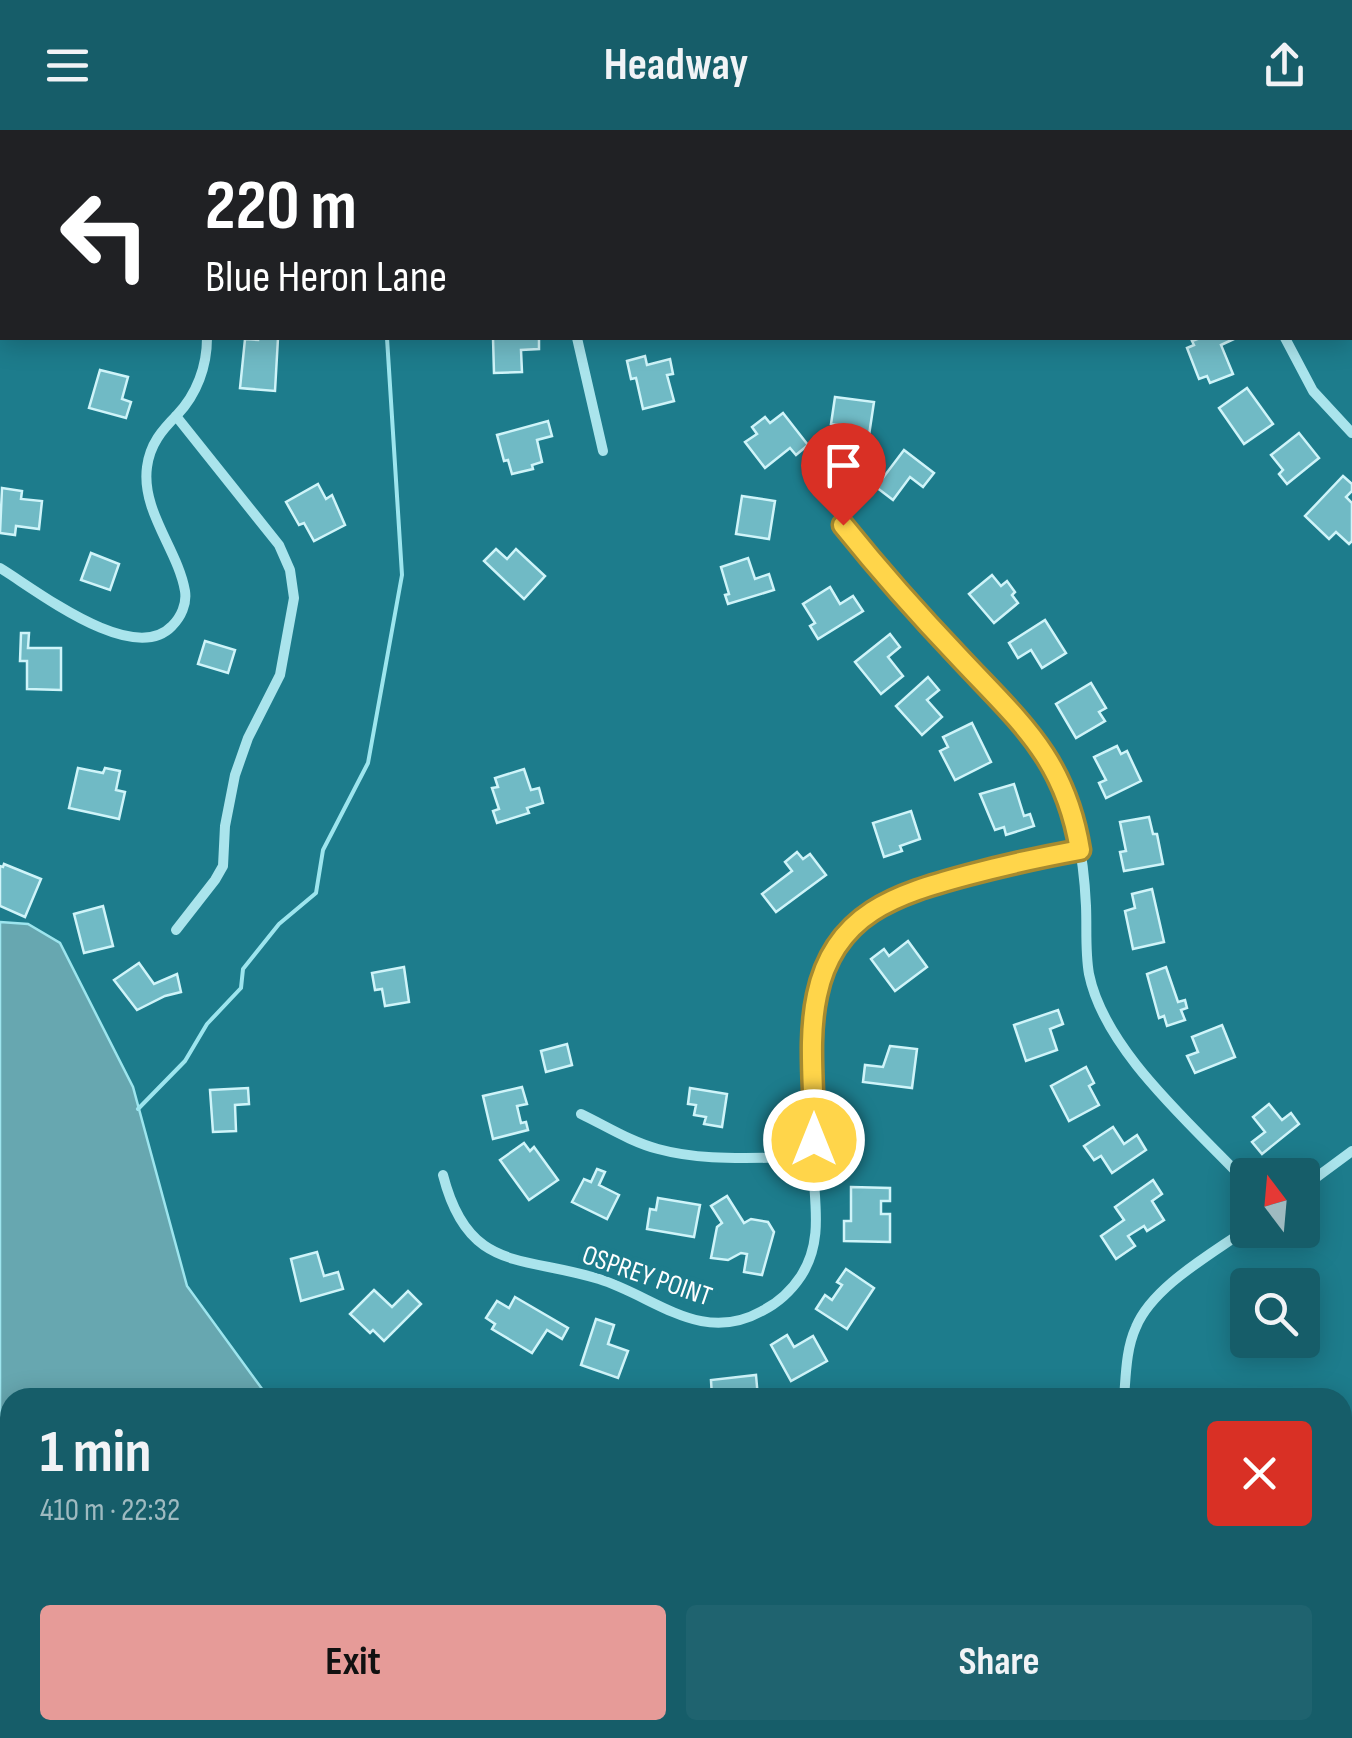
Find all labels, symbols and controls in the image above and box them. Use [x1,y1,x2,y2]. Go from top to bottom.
icon: menu [40,38,95,93]
text: Headway [604,38,748,93]
icon: share [1257,38,1312,93]
text: 220 m [205,165,357,249]
icon: left [40,170,170,300]
text: Blue Heron Lane [205,250,447,305]
pin [801,423,886,526]
icon: arrive [816,438,871,493]
position arrow [762,1088,866,1192]
north arrow [1230,1158,1320,1248]
map controls [1230,1158,1320,1358]
street label: OSPREY POINT [578,1238,716,1314]
button: search [1230,1268,1320,1358]
text: 1 min [40,1417,152,1489]
button: close [1207,1421,1312,1526]
text: 410 m · 22:32 [40,1491,180,1530]
button: Exit [40,1605,666,1720]
button: Share [686,1605,1312,1720]

